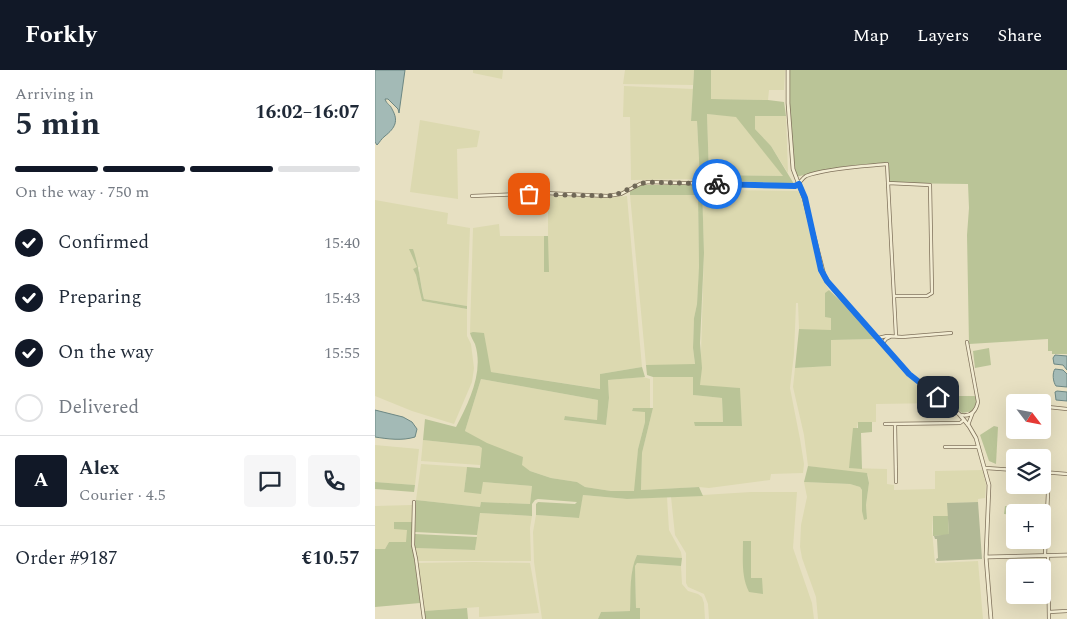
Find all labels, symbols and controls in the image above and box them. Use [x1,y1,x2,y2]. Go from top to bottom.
text: Forkly [25,17,97,53]
text: Map [853,22,889,49]
text: Layers [917,22,969,49]
text: Share [997,22,1042,49]
text: Arriving in [15,82,94,106]
text: 16:02–16:07 [255,98,360,127]
text: 5 min [15,100,100,149]
courier [692,159,742,209]
icon: bike [703,170,731,198]
pin [508,173,550,215]
text: On the way · 750 m [15,180,149,204]
icon: bag [515,180,543,208]
text: Confirmed [58,228,149,257]
icon: check [15,229,43,257]
text: 15:40 [324,231,360,255]
text: Preparing [58,283,142,312]
icon: check [15,284,43,312]
text: 15:43 [324,286,360,310]
text: On the way [58,338,154,367]
icon: check [15,339,43,367]
text: 15:55 [324,341,360,365]
pin [917,376,959,418]
icon: home [924,383,952,411]
text: Delivered [58,393,139,422]
north arrow [1006,394,1051,439]
map controls [1006,394,1051,604]
button: layers [1006,449,1051,494]
text: Alex [79,454,120,483]
button: chat [244,455,296,507]
button: phone [308,455,360,507]
text: A [34,466,48,495]
text: Courier · 4.5 [79,483,166,507]
button: + [1006,504,1051,549]
text: Order #9187 [15,544,118,573]
text: €10.57 [302,544,360,573]
button: − [1006,559,1051,604]

